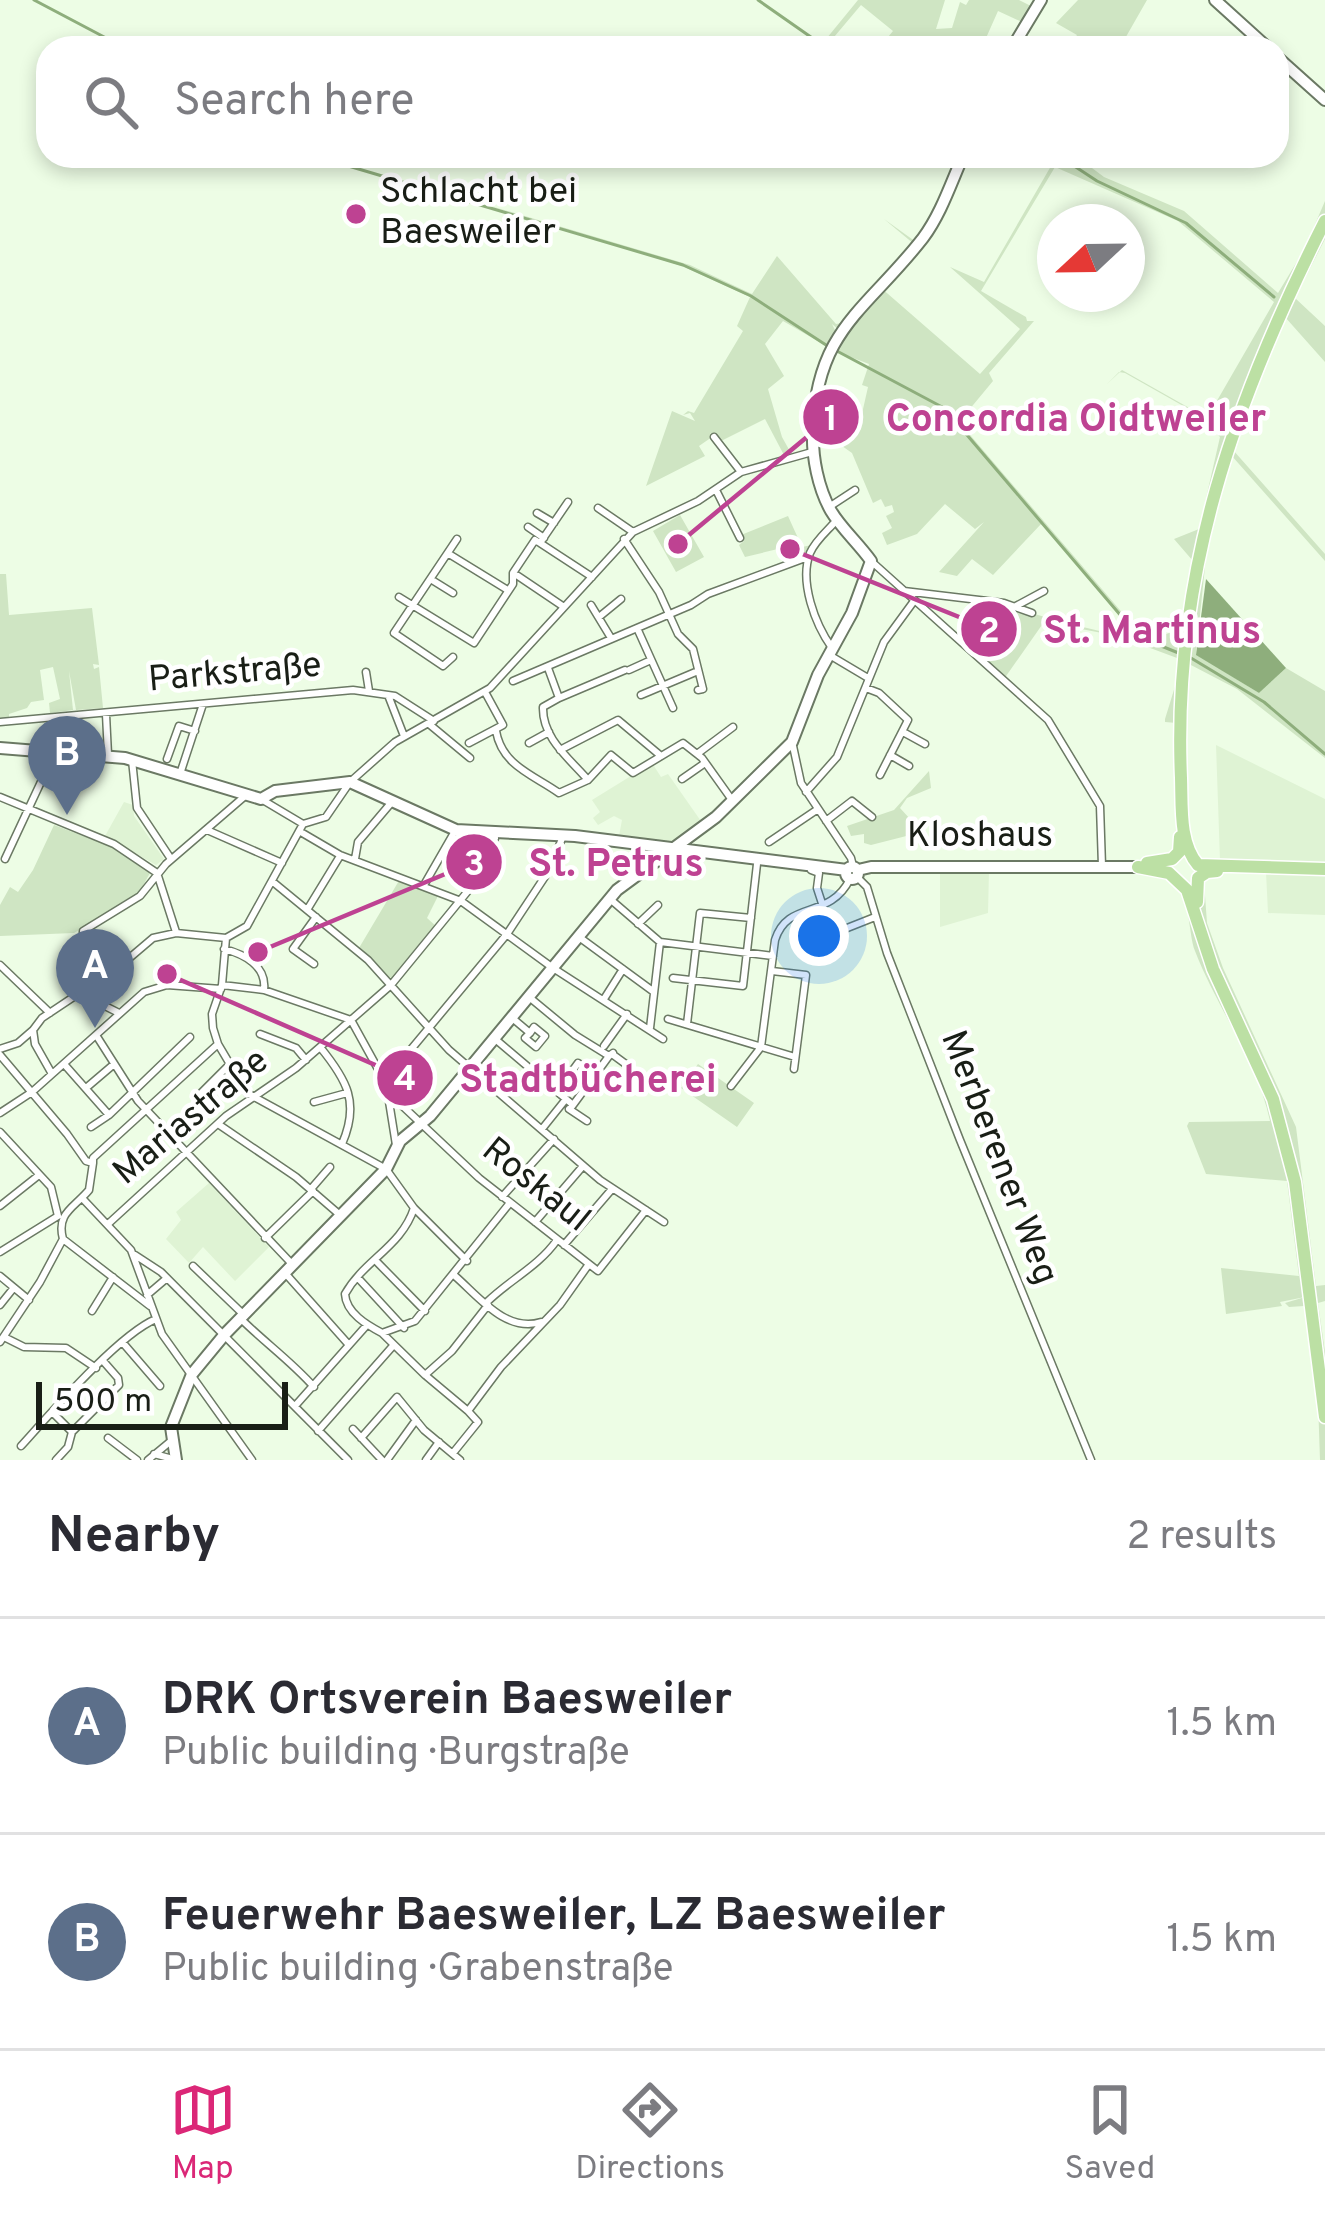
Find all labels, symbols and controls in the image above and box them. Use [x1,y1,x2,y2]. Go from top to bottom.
search box [36,36,1289,168]
icon: search [78,69,144,135]
text: Search here [174,74,414,131]
place label: Schlacht bei Baesweiler [380,170,577,257]
marker: Schlacht bei Baesweiler [343,201,369,227]
north arrow [1037,204,1145,312]
callout: Concordia Oidtweiler [801,380,1290,455]
text: Concordia Oidtweiler [886,397,1266,446]
text: 1 [824,398,838,444]
callout: St. Martinus [959,592,1285,667]
text: St. Martinus [1043,609,1261,658]
text: 2 [978,610,1000,656]
street label: Parkstraße [146,644,324,704]
pin: B [28,716,106,815]
street label: Kloshaus [907,814,1053,860]
callout: St. Petrus [444,825,728,900]
text: St. Petrus [528,842,704,891]
text: 3 [463,843,485,889]
your location [789,906,849,966]
pin: A [56,929,134,1028]
street label: Merberener Weg [929,1025,1067,1291]
street label: Mariastraße [105,1040,279,1196]
callout: Stadtbücherei [375,1040,740,1115]
text: 4 [393,1058,417,1104]
text: Stadtbücherei [459,1058,717,1107]
street label: Roskaul [471,1128,599,1244]
scale bar [36,1376,288,1429]
text: 500 m [54,1382,152,1424]
text: Nearby [48,1506,220,1571]
text: 2 results [1126,1514,1277,1563]
text: DRK Ortsverein Baesweiler [162,1673,732,1730]
text: A [73,1701,101,1750]
text: 1.5 km [1167,1701,1277,1750]
text: Public building · Burgstraße [162,1730,630,1779]
text: Feuerwehr Baesweiler, LZ Baesweiler [162,1889,945,1946]
text: B [74,1917,100,1966]
text: 1.5 km [1167,1917,1277,1966]
text: Public building · Grabenstraße [162,1946,673,1995]
tab: Map [170,2077,236,2191]
tab: Directions [575,2077,725,2191]
tab: Saved [1065,2077,1155,2191]

